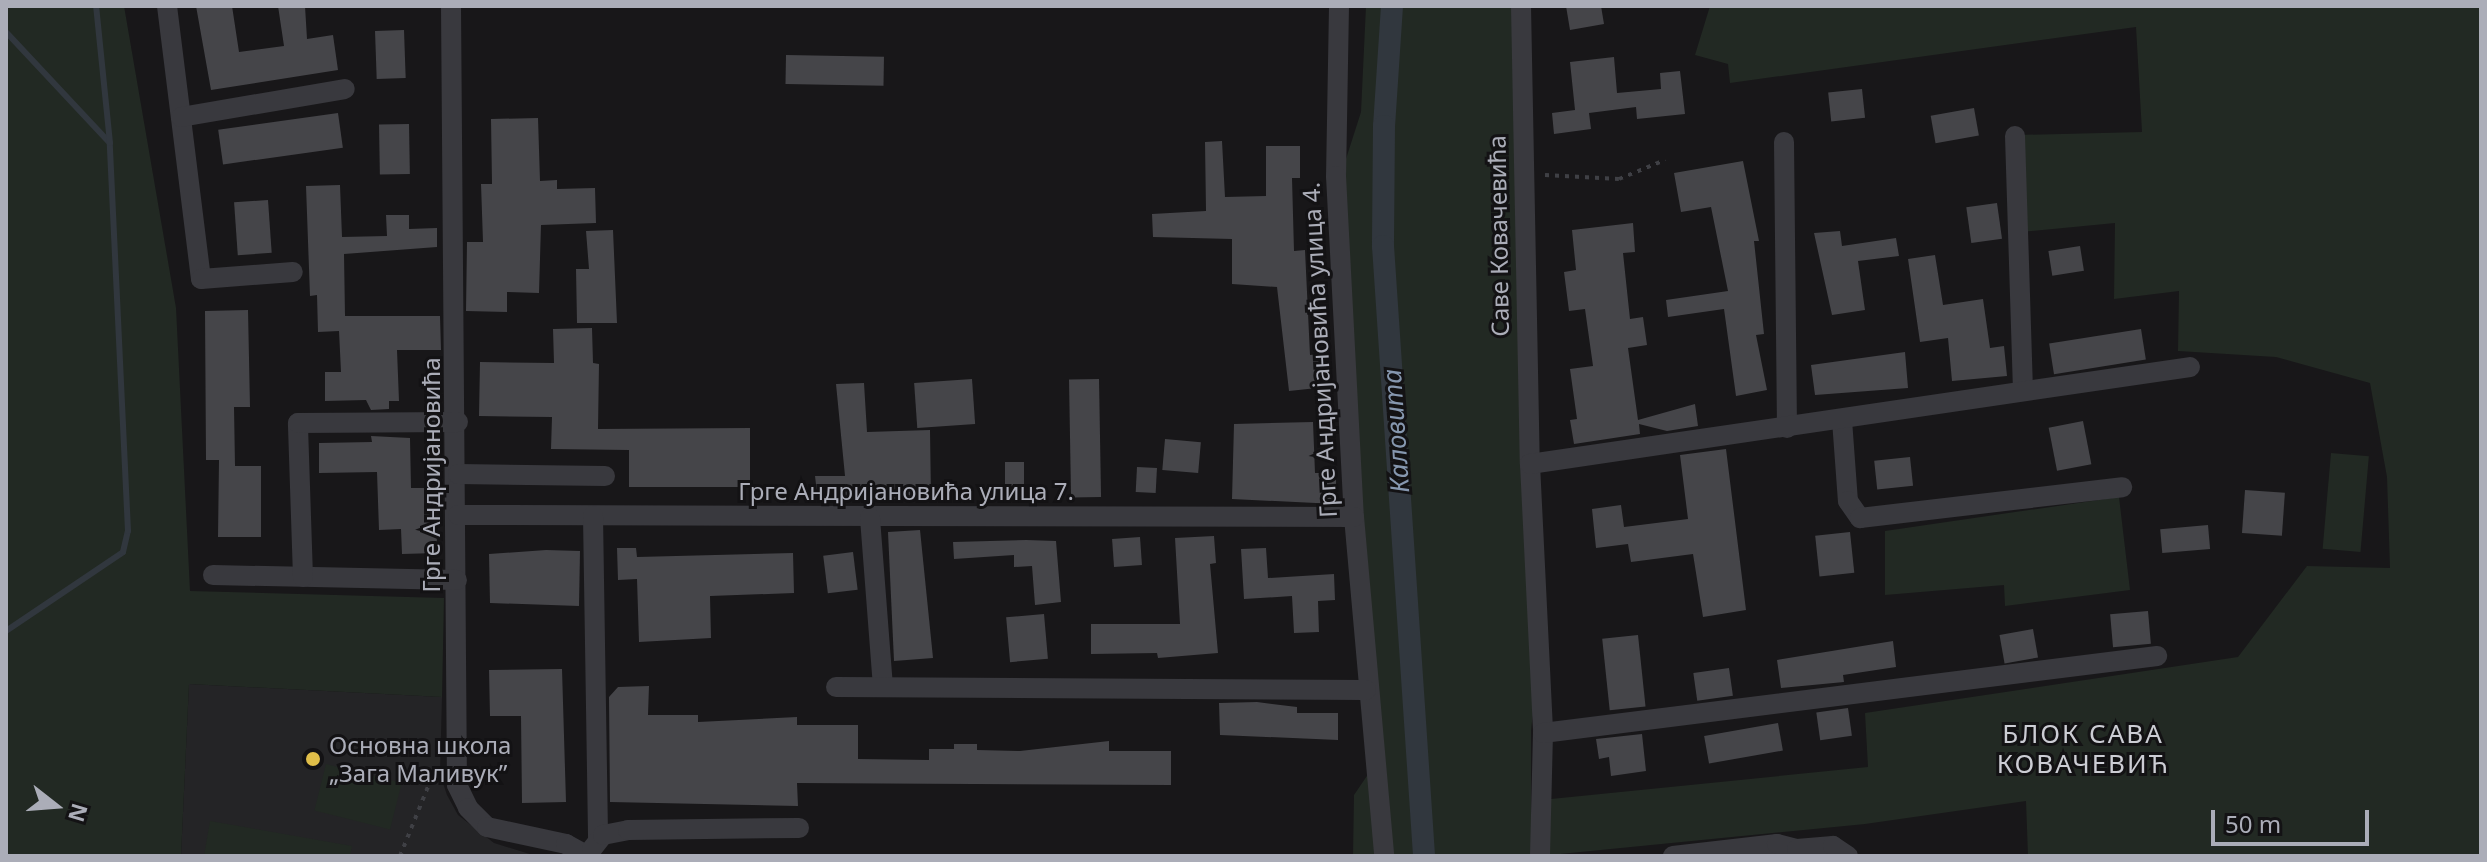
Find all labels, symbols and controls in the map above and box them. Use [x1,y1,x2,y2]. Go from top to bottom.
street label: Саве Ковачевића [1482,135,1514,337]
street label: Грге Андријановића улица 4. [1296,182,1342,518]
street label: Грге Андријановића [417,357,445,593]
water label: Каловита [1376,368,1416,494]
street label: Грге Андријановића улица 7. [738,477,1074,505]
district label: БЛОК САВА КОВАЧЕВИЋ [1997,718,2169,780]
place label: Основна школа „Зага Маливук” [329,731,511,787]
marker: Основна школа „Зага Маливук” [304,750,322,768]
north arrow [16,766,96,846]
scale bar [2215,794,2373,844]
text: N [62,800,96,826]
text: 50 m [2225,807,2281,840]

